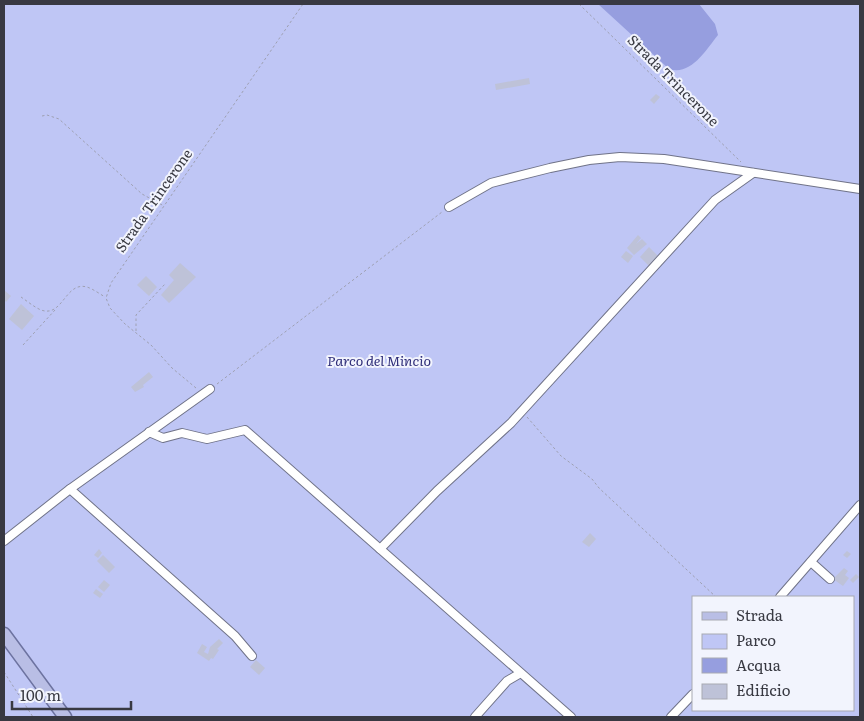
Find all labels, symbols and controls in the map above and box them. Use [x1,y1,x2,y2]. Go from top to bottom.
street label: Strada Trincerone [624,30,724,130]
street label: Strada Trincerone [110,144,196,256]
park label: Parco del Mincio [327,350,431,370]
legend [692,596,854,711]
text: Strada [736,603,784,626]
text: Parco [736,628,776,651]
text: Acqua [736,653,782,676]
scale bar [12,678,131,710]
text: Edificio [736,678,791,701]
text: 100 m [20,683,61,706]

